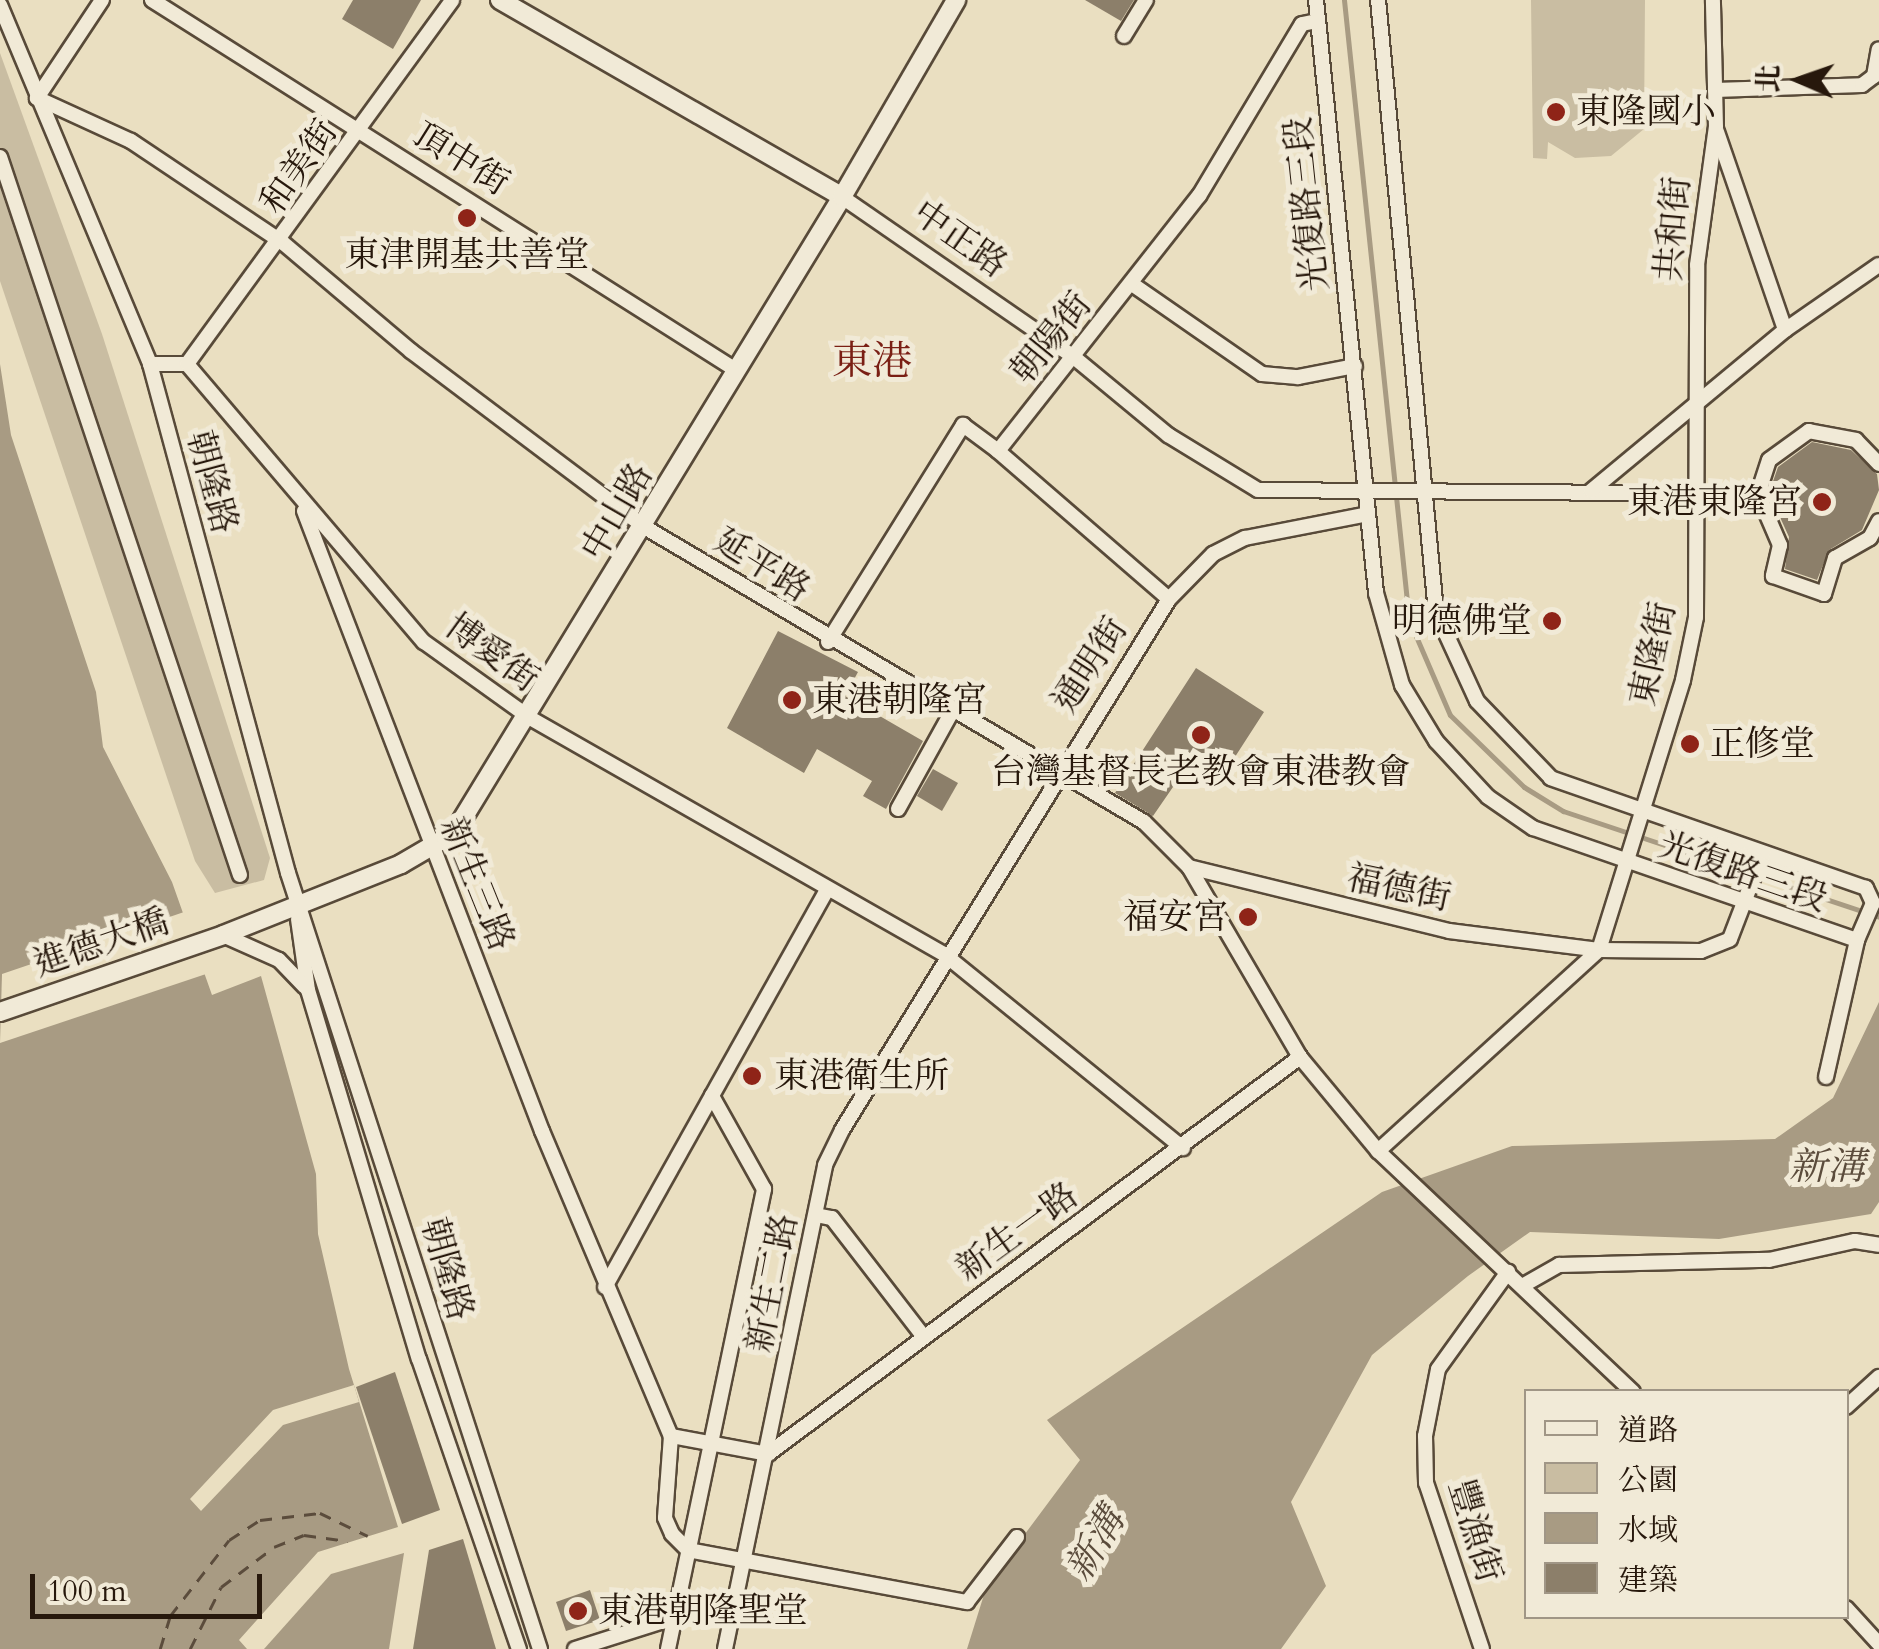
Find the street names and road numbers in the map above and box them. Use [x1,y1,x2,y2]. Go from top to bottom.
street label: 和美街 [252,112,346,222]
street label: 頂中街 [405,113,517,205]
street label: 光復路三段 [1277,115,1337,293]
street label: 共和街 [1648,175,1698,283]
street label: 中正路 [905,192,1015,286]
street label: 朝陽街 [1002,284,1100,392]
street label: 朝隆路 [178,426,246,538]
street label: 中山路 [573,456,661,568]
street label: 延平路 [706,519,818,611]
street label: 東隆街 [1622,598,1684,710]
street label: 博愛街 [437,605,547,701]
street label: 通明街 [1044,610,1136,720]
street label: 新生三路 [431,811,523,957]
street label: 光復路三段 [1653,824,1833,920]
street label: 福德街 [1343,857,1455,919]
street label: 進德大橋 [28,900,174,986]
street label: 新生一路 [948,1174,1086,1290]
street label: 新生二路 [738,1210,806,1356]
street label: 朝隆路 [412,1213,482,1325]
street label: 豐漁街 [1440,1475,1510,1587]

